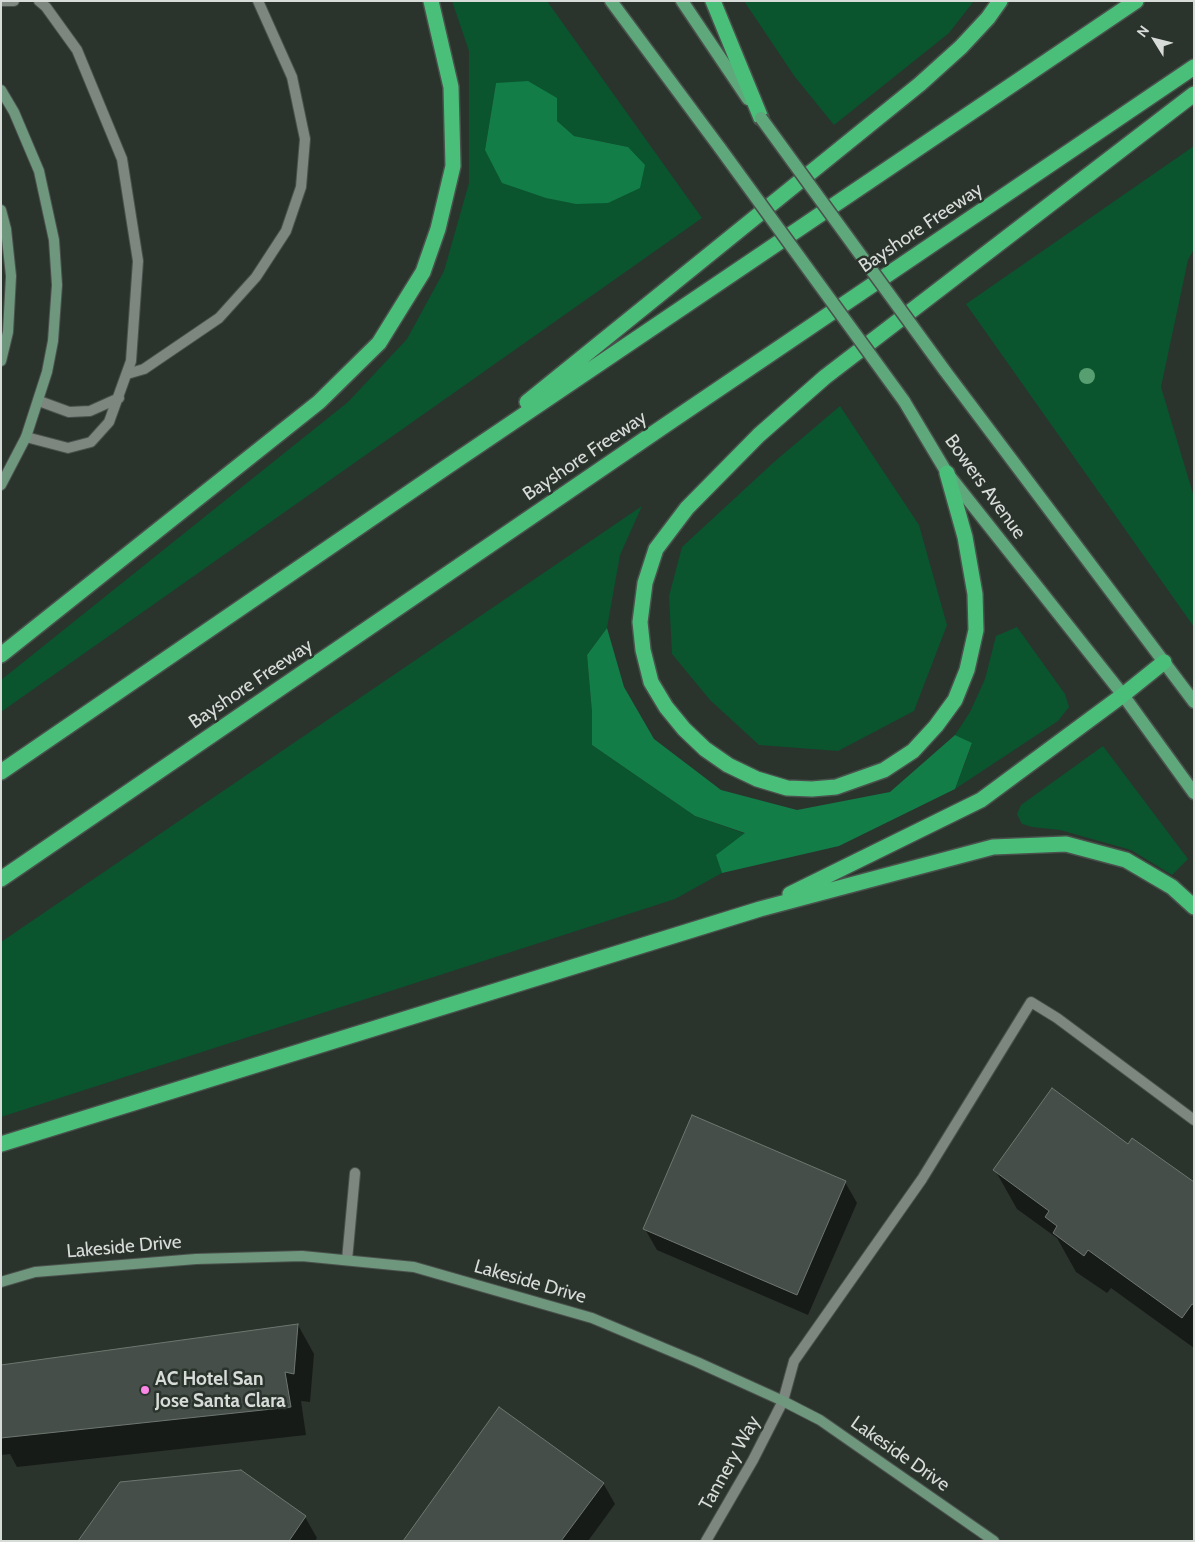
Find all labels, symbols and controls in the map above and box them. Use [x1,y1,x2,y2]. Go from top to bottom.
north arrow [1130,15,1180,65]
text: N [1133,22,1153,40]
street label: Bayshore Freeway [855,178,987,278]
street label: Bayshore Freeway [519,406,651,506]
street label: Bowers Avenue [939,430,1031,544]
street label: Bayshore Freeway [185,634,317,734]
street label: Lakeside Drive [65,1231,183,1263]
street label: Lakeside Drive [471,1255,589,1309]
place label: AC Hotel San Jose Santa Clara [155,1368,286,1412]
marker: AC Hotel San Jose Santa Clara [139,1384,151,1396]
street label: Tannery Way [695,1412,765,1514]
street label: Lakeside Drive [846,1412,954,1496]

